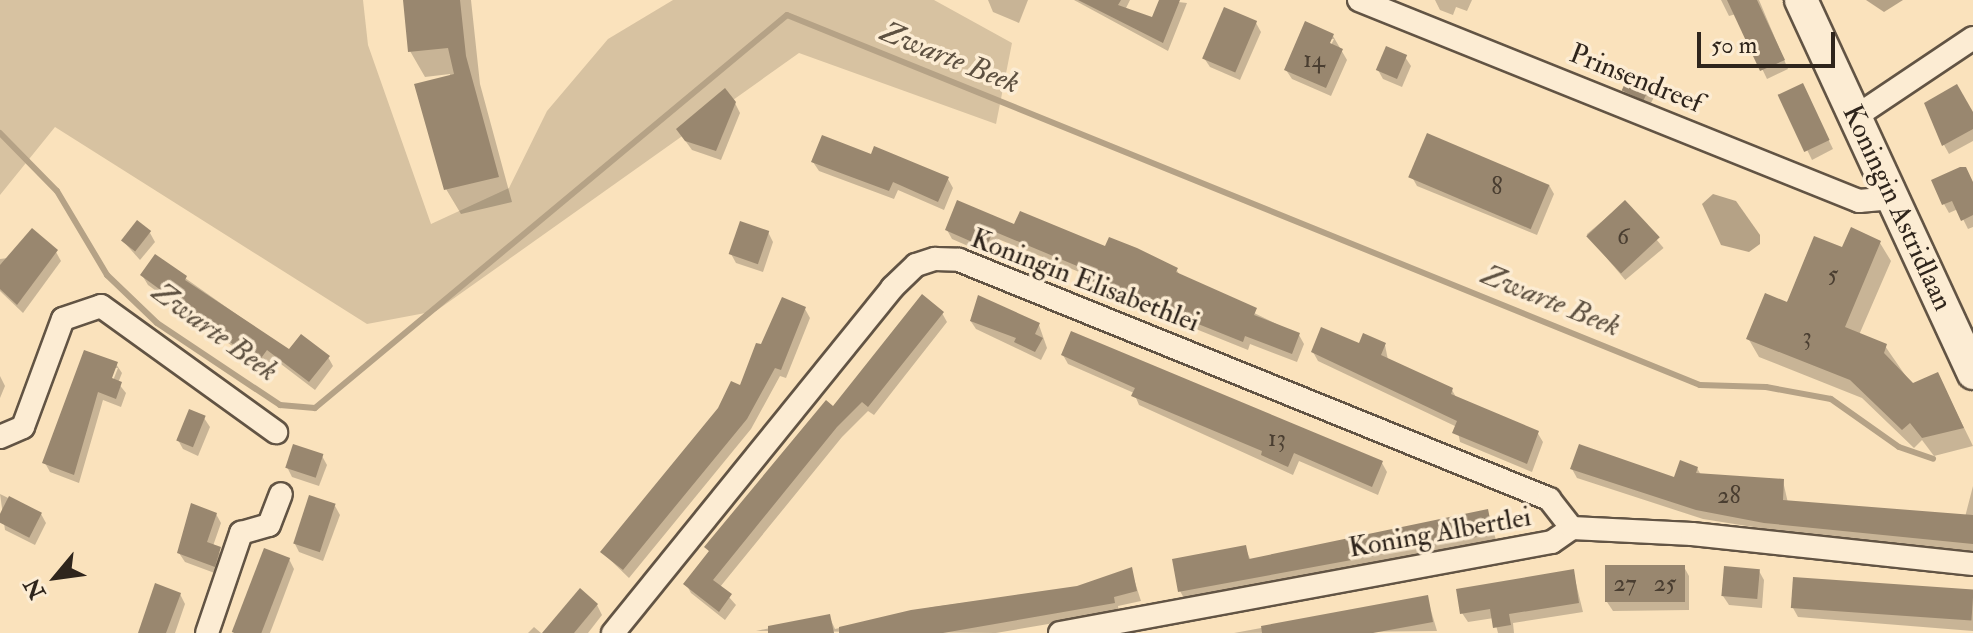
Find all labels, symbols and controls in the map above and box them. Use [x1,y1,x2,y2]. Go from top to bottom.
water label: Zwarte Beek [876,14,1024,102]
scale bar [1701,16,1839,66]
text: 50 m [1711,30,1757,61]
street label: Prinsendreef [1564,37,1708,121]
house number: 14 [1303,46,1325,74]
street label: Koningin Astridlaan [1835,100,1959,316]
house number: 8 [1491,173,1503,201]
street label: Koningin Elisabethlei [966,222,1204,340]
house number: 6 [1617,223,1629,251]
water label: Zwarte Beek [1477,257,1625,345]
house number: 5 [1828,261,1838,289]
water label: Zwarte Beek [145,275,285,389]
house number: 3 [1802,323,1812,351]
house number: 13 [1268,425,1286,453]
house number: 28 [1717,482,1741,510]
street label: Koning Albertlei [1346,500,1534,566]
north arrow [16,537,96,617]
house number: 27 [1613,570,1637,598]
house number: 25 [1654,570,1676,598]
text: N [18,573,52,604]

